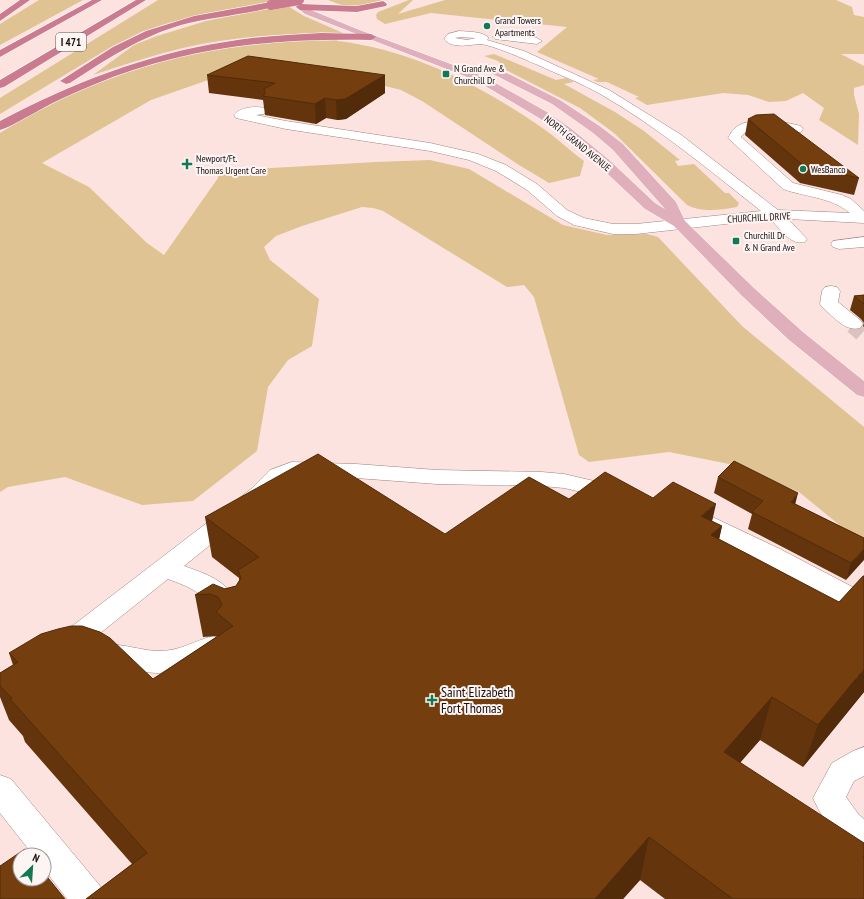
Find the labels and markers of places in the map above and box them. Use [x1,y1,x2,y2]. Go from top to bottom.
place label: Grand Towers Apartments [495,14,542,39]
marker: Grand Towers Apartments [482,21,492,31]
place label: N Grand Ave & Churchill Dr [454,62,505,87]
marker: N Grand Ave & Churchill Dr [441,69,451,79]
place label: Newport/Ft. Thomas Urgent Care [196,152,266,177]
marker: Newport/Ft. Thomas Urgent Care [181,158,193,170]
place label: WesBanco [811,163,846,176]
marker: WesBanco [798,164,808,174]
place label: Churchill Dr & N Grand Ave [744,229,795,254]
marker: Churchill Dr & N Grand Ave [731,236,741,246]
place label: Saint Elizabeth Fort Thomas [441,683,513,717]
marker: Saint Elizabeth Fort Thomas [426,694,438,706]

